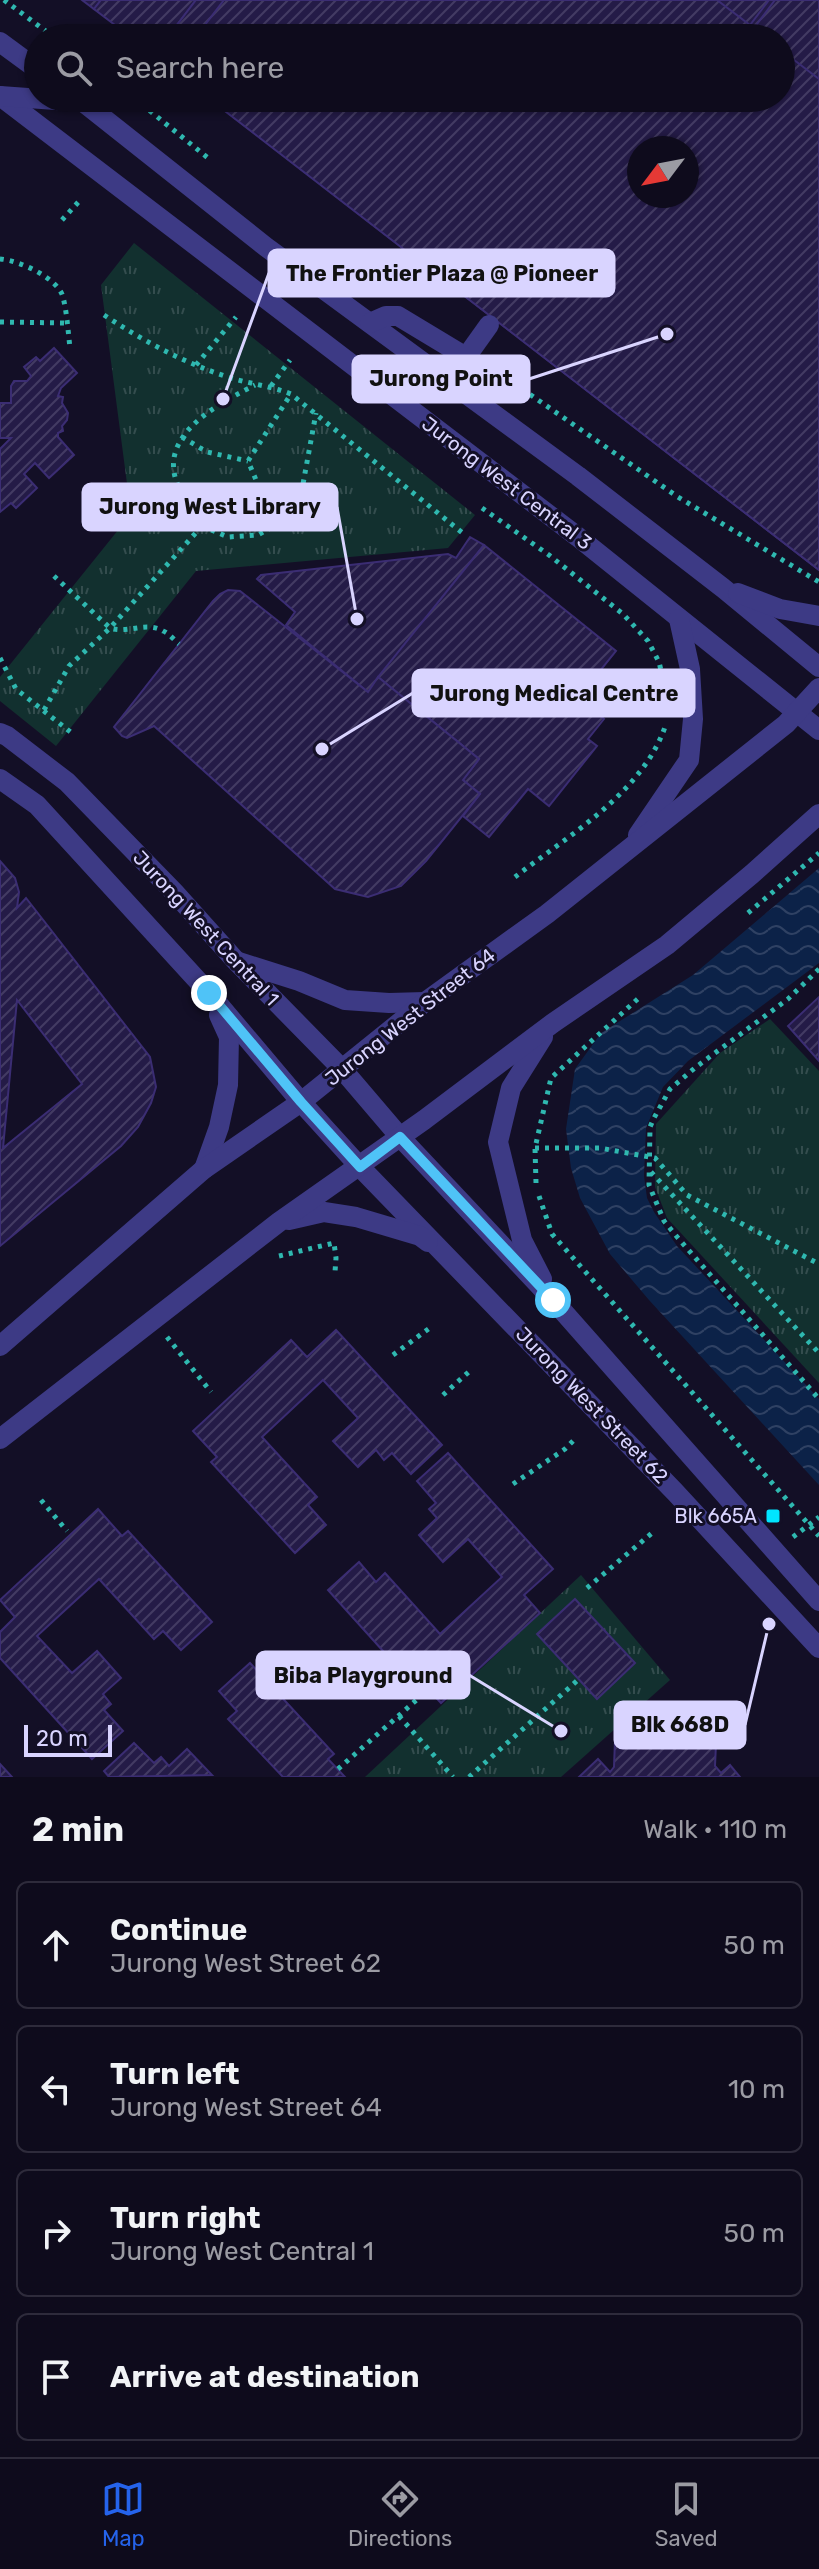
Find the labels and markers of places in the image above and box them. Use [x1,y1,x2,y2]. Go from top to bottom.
callout: The Frontier Plaza @ Pioneer [269,250,614,296]
callout: Jurong Point [353,356,529,402]
callout: Jurong West Library [83,484,337,530]
callout: Jurong Medical Centre [413,670,694,716]
place label: Blk 665A [674,1504,757,1528]
marker: Blk 665A [764,1507,782,1525]
callout: Biba Playground [257,1652,469,1698]
callout: Blk 668D [615,1702,745,1748]

